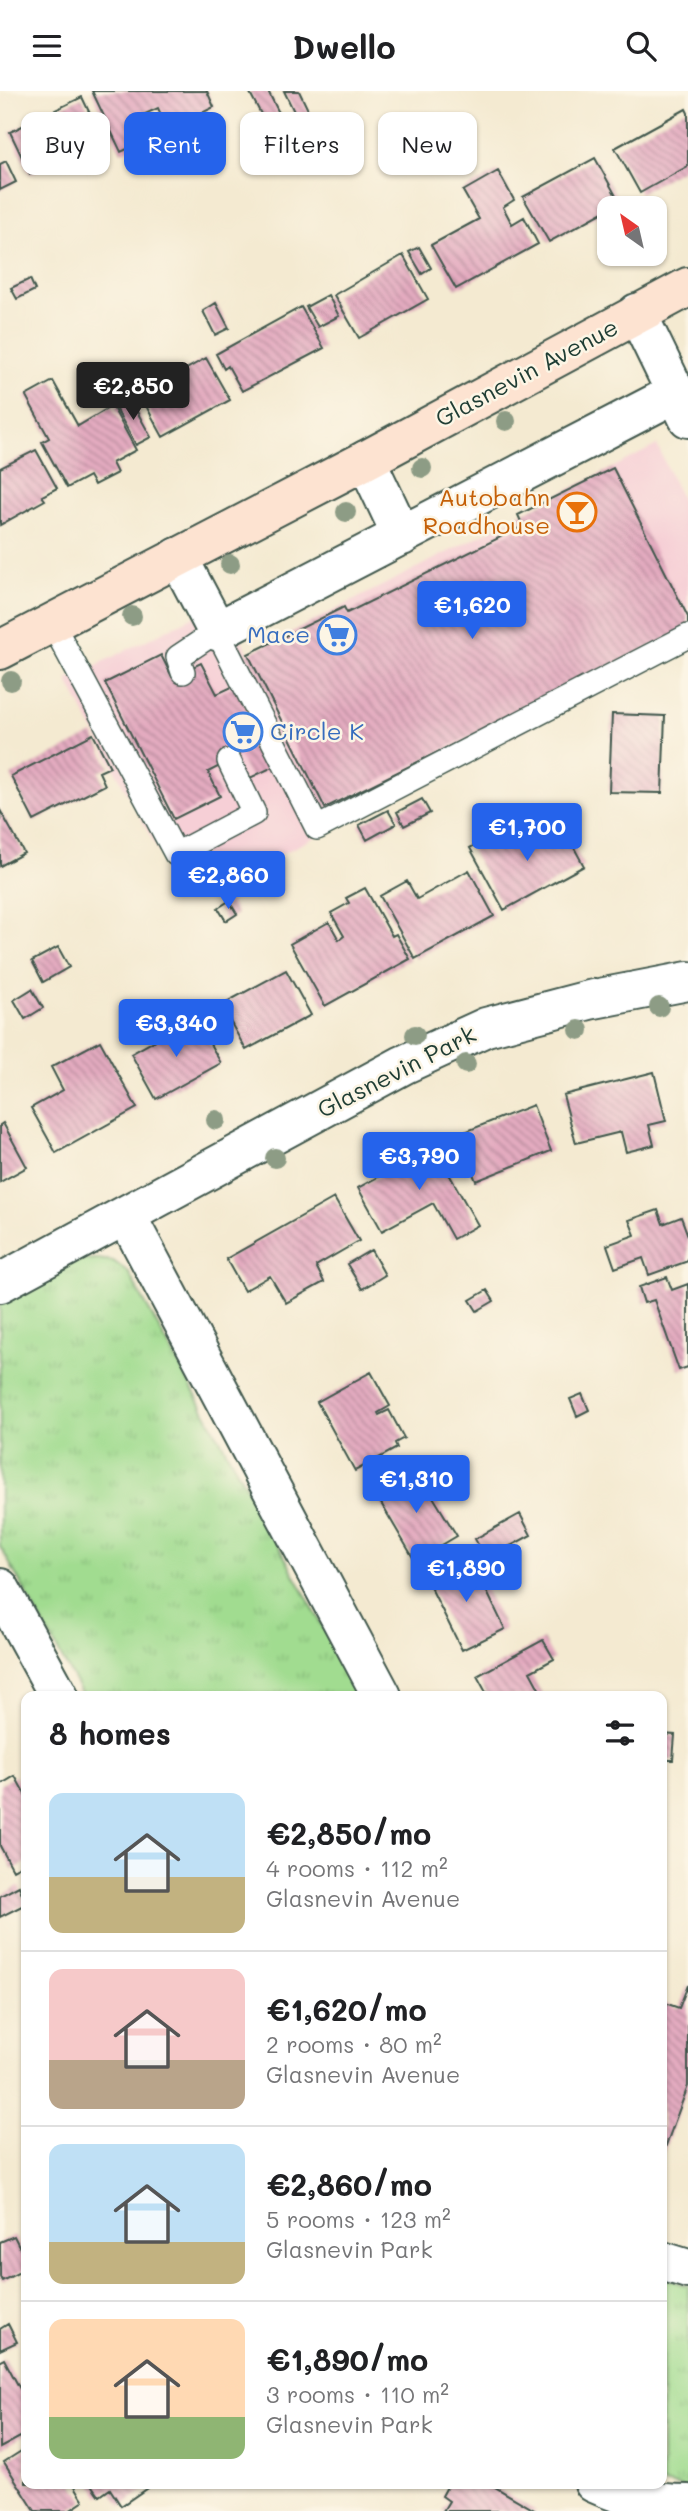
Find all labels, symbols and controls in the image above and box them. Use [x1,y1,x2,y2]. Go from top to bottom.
text: Dwello [292,25,396,67]
icon: menu [28,27,66,65]
icon: search [622,27,660,65]
chip: Buy [21,112,110,175]
chip: Rent [124,112,226,175]
chip: Filters [240,112,364,175]
chip: New [378,112,477,175]
north arrow [597,196,667,266]
map controls [597,196,667,266]
street label: Glasnevin Avenue [430,310,623,433]
pin: €2,850 [76,363,190,422]
text: €2,850 [92,370,174,400]
place label: Autobahn Roadhouse [423,481,550,540]
bar icon: Autobahn Roadhouse [556,491,598,533]
pin: €1,620 [415,581,529,641]
text: €1,620 [433,589,511,619]
supermarket icon: Mace [316,614,358,656]
place label: Mace [247,618,310,649]
supermarket icon: Circle K [222,711,264,753]
place label: Circle K [270,715,364,746]
pin: €1,700 [470,803,584,863]
text: €1,700 [488,811,566,841]
pin: €2,860 [171,851,285,911]
text: €2,860 [187,859,269,889]
pin: €3,340 [119,999,233,1059]
text: €3,340 [135,1007,217,1037]
street label: Glasnevin Park [312,1017,481,1124]
pin: €3,790 [362,1133,476,1192]
text: €3,790 [379,1140,459,1170]
pin: €1,310 [359,1455,473,1515]
text: €1,310 [379,1463,453,1493]
pin: €1,890 [409,1545,523,1604]
text: €1,890 [427,1552,505,1582]
text: 8 homes [49,1713,171,1753]
icon: filters [601,1714,639,1752]
text: €2,850/mo [266,1813,431,1853]
icon: home [105,1821,189,1905]
text: 4 rooms · 112 m² [266,1853,448,1883]
text: Glasnevin Avenue [266,1883,460,1913]
text: €1,620/mo [266,1989,427,2029]
icon: home [105,1997,189,2081]
text: 2 rooms · 80 m² [266,2029,442,2059]
text: Glasnevin Avenue [266,2059,460,2089]
text: €2,860/mo [266,2164,432,2204]
icon: home [105,2172,189,2256]
text: 5 rooms · 123 m² [266,2204,451,2234]
text: Glasnevin Park [266,2234,433,2264]
text: €1,890/mo [266,2339,428,2379]
icon: home [105,2347,189,2431]
text: 3 rooms · 110 m² [266,2379,449,2409]
text: Glasnevin Park [266,2409,433,2439]

